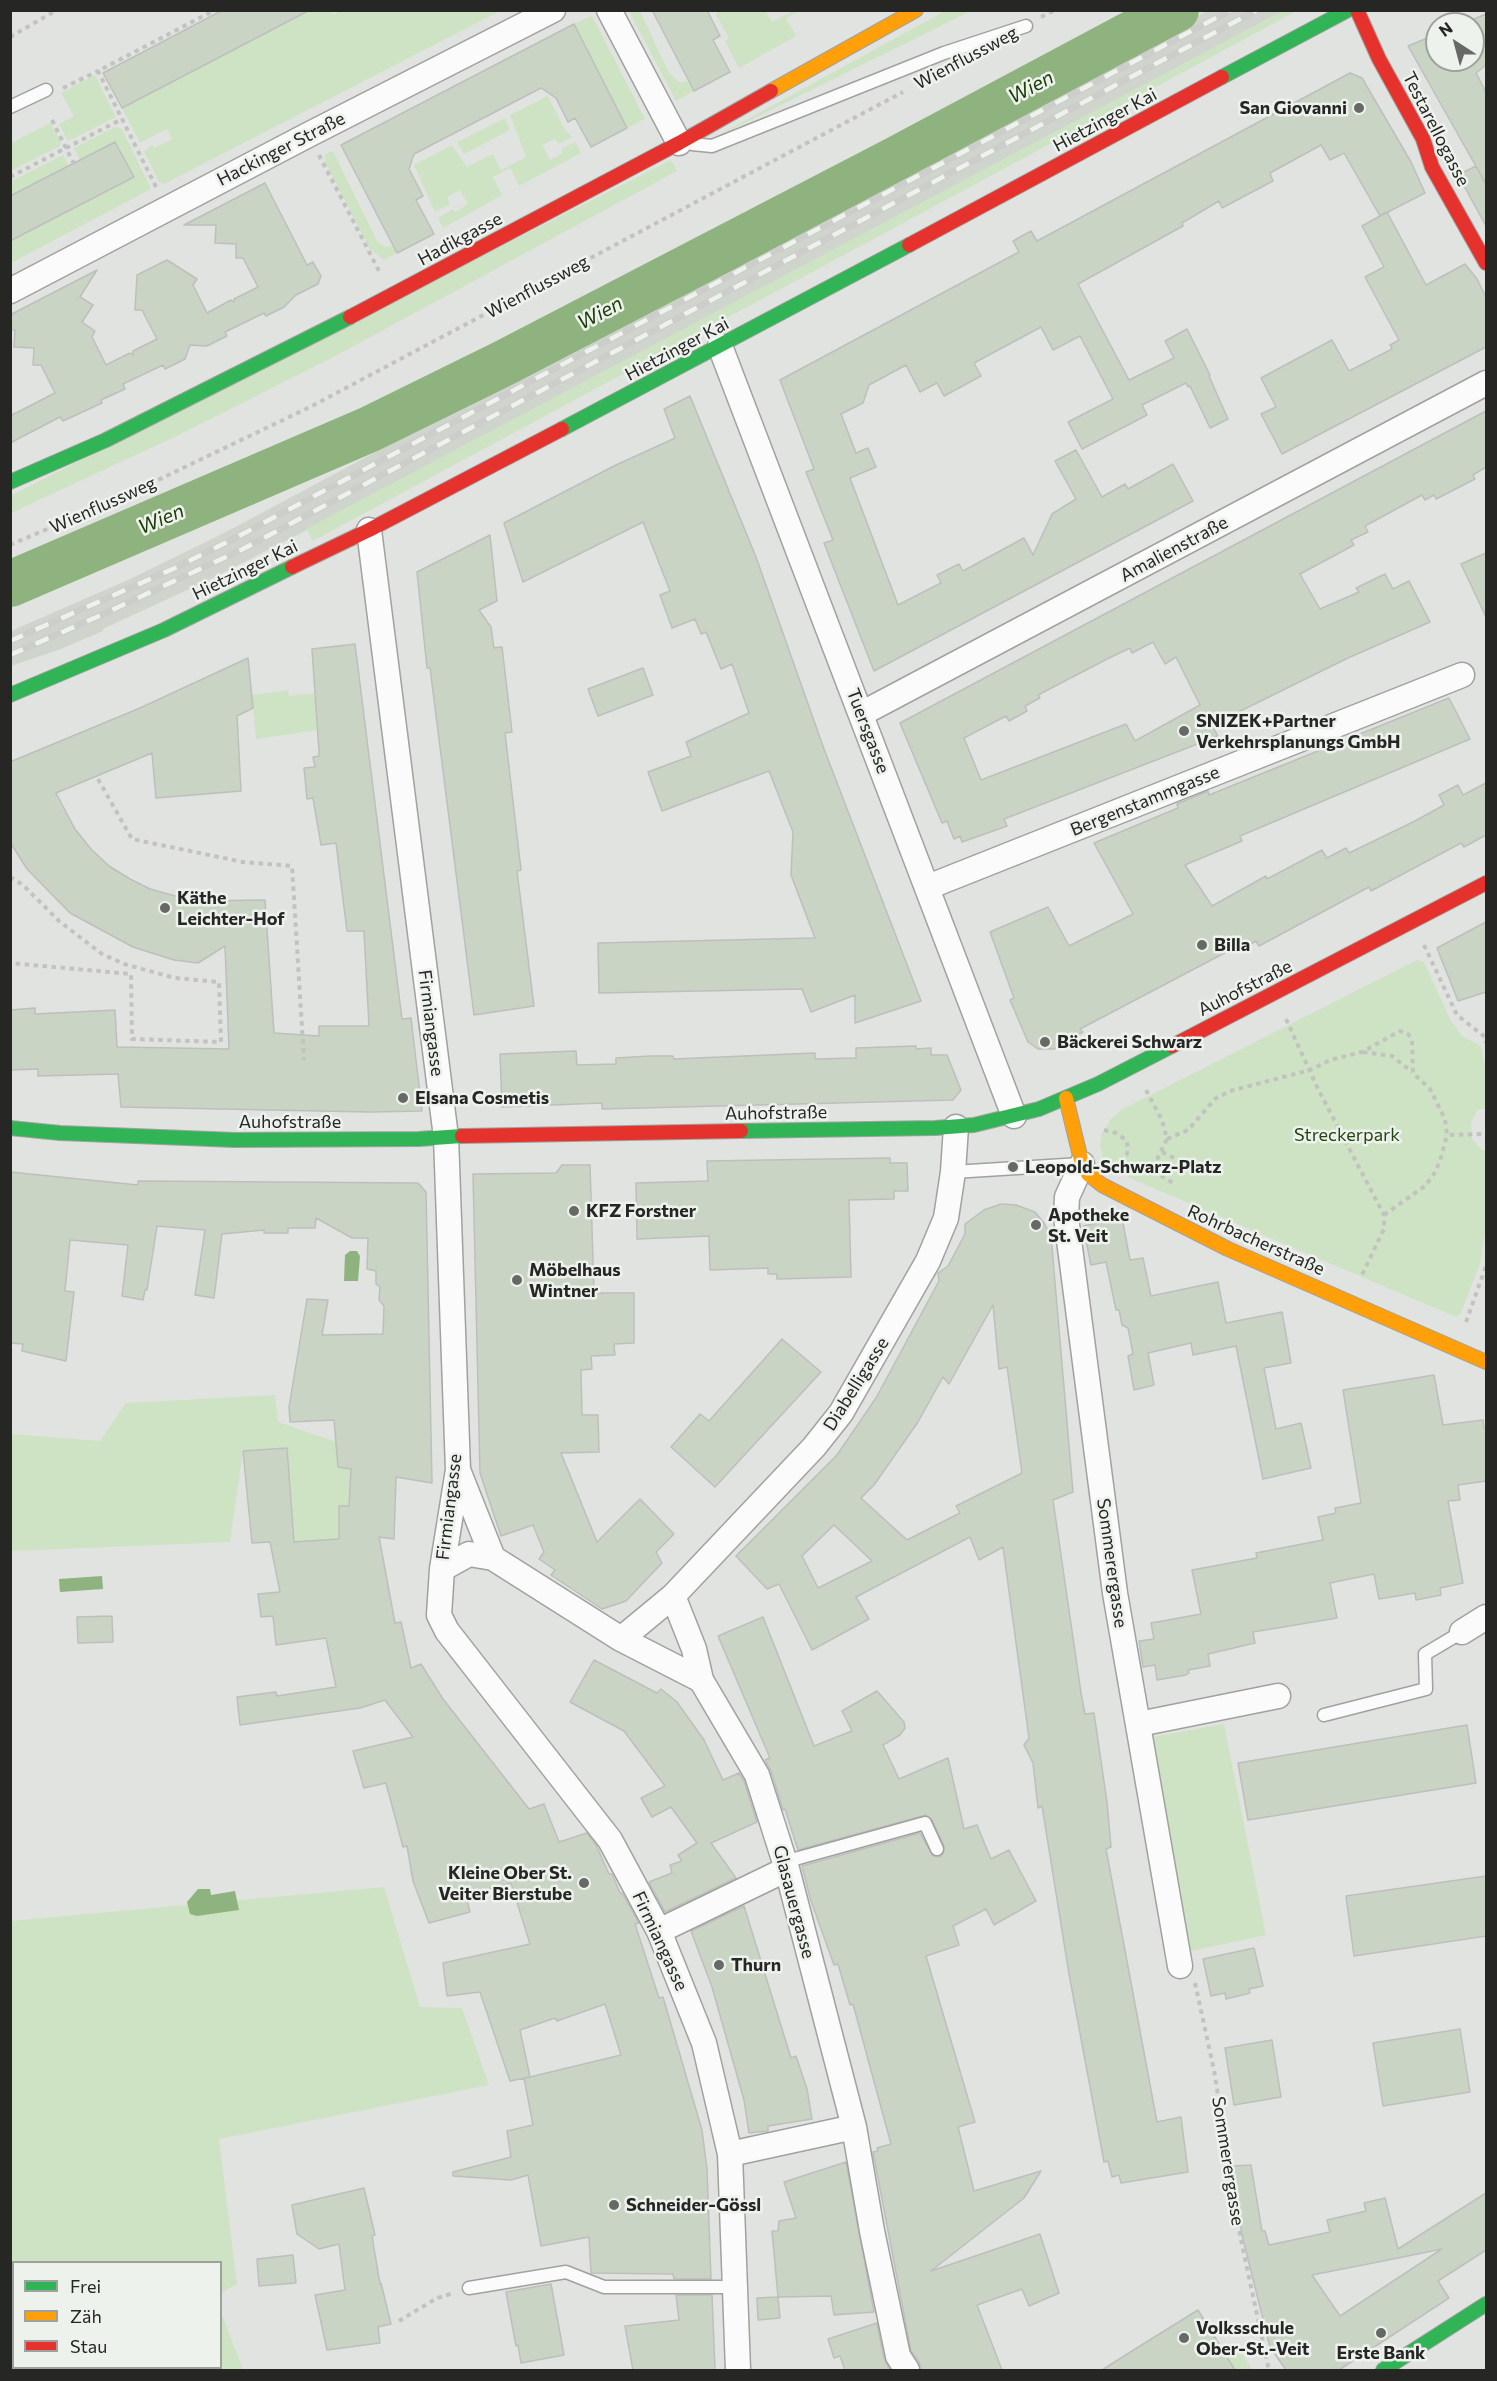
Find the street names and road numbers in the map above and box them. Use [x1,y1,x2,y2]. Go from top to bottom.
street label: Wienflussweg [911,22,1021,94]
street label: Testarellogasse [1398,68,1474,190]
street label: Hietzinger Kai [1049,84,1161,156]
street label: Hackinger Straße [213,107,349,191]
street label: Hadikgasse [414,208,506,270]
street label: Wienflussweg [482,251,592,323]
street label: Hietzinger Kai [621,313,733,385]
street label: Wienflussweg [47,472,159,538]
street label: Amalienstraße [1116,512,1232,586]
street label: Hietzinger Kai [189,535,301,605]
street label: Tuersgasse [842,685,894,777]
street label: Bergenstammgasse [1067,761,1223,841]
street label: Auhofstraße [1194,955,1296,1021]
street label: Firmiangasse [414,969,448,1077]
street label: Auhofstraße [725,1101,827,1125]
street label: Auhofstraße [239,1111,341,1133]
street label: Rohrbacherstraße [1184,1200,1328,1280]
street label: Diabelligasse [819,1333,893,1435]
street label: Firmiangasse [432,1453,466,1561]
street label: Sommerergasse [1092,1497,1132,1629]
street label: Glasauergasse [769,1843,819,1961]
street label: Firmiangasse [628,1888,692,1994]
street label: Sommerergasse [1207,2095,1249,2227]

